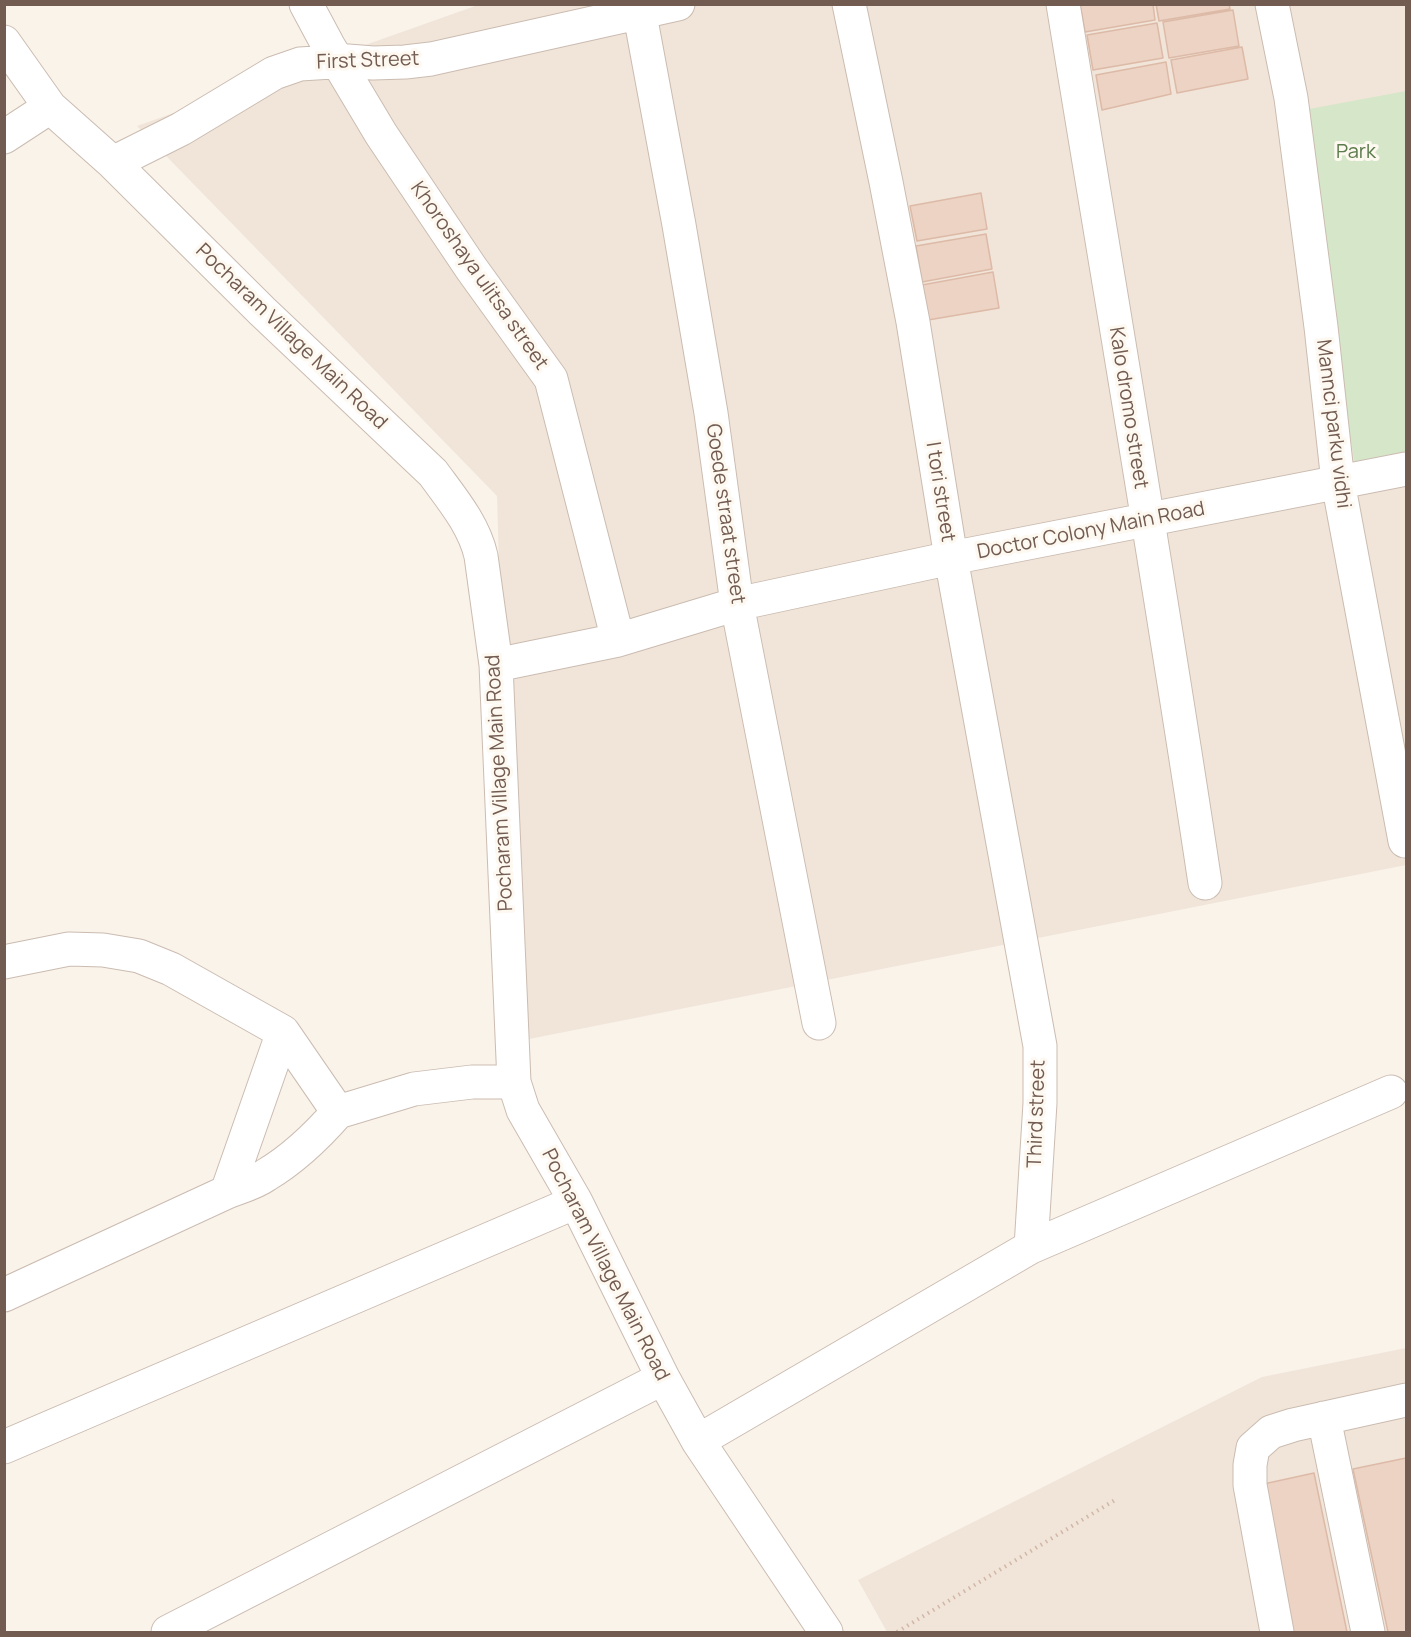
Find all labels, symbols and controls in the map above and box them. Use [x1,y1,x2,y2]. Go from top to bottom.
street label: First Street [316,47,420,75]
park label: Park [1336,140,1376,164]
street label: Khoroshaya ulitsa street [405,177,553,375]
street label: Pocharam Village Main Road [190,239,392,435]
street label: Kalo dromo street [1103,325,1153,491]
street label: Mannci parku vidhi [1311,338,1355,510]
street label: Goede straat street [700,422,750,606]
street label: I tori street [920,440,960,544]
street label: Doctor Colony Main Road [975,497,1207,565]
street label: Pocharam Village Main Road [481,654,519,912]
street label: Third street [1023,1059,1051,1169]
street label: Pocharam Village Main Road [536,1145,674,1385]

